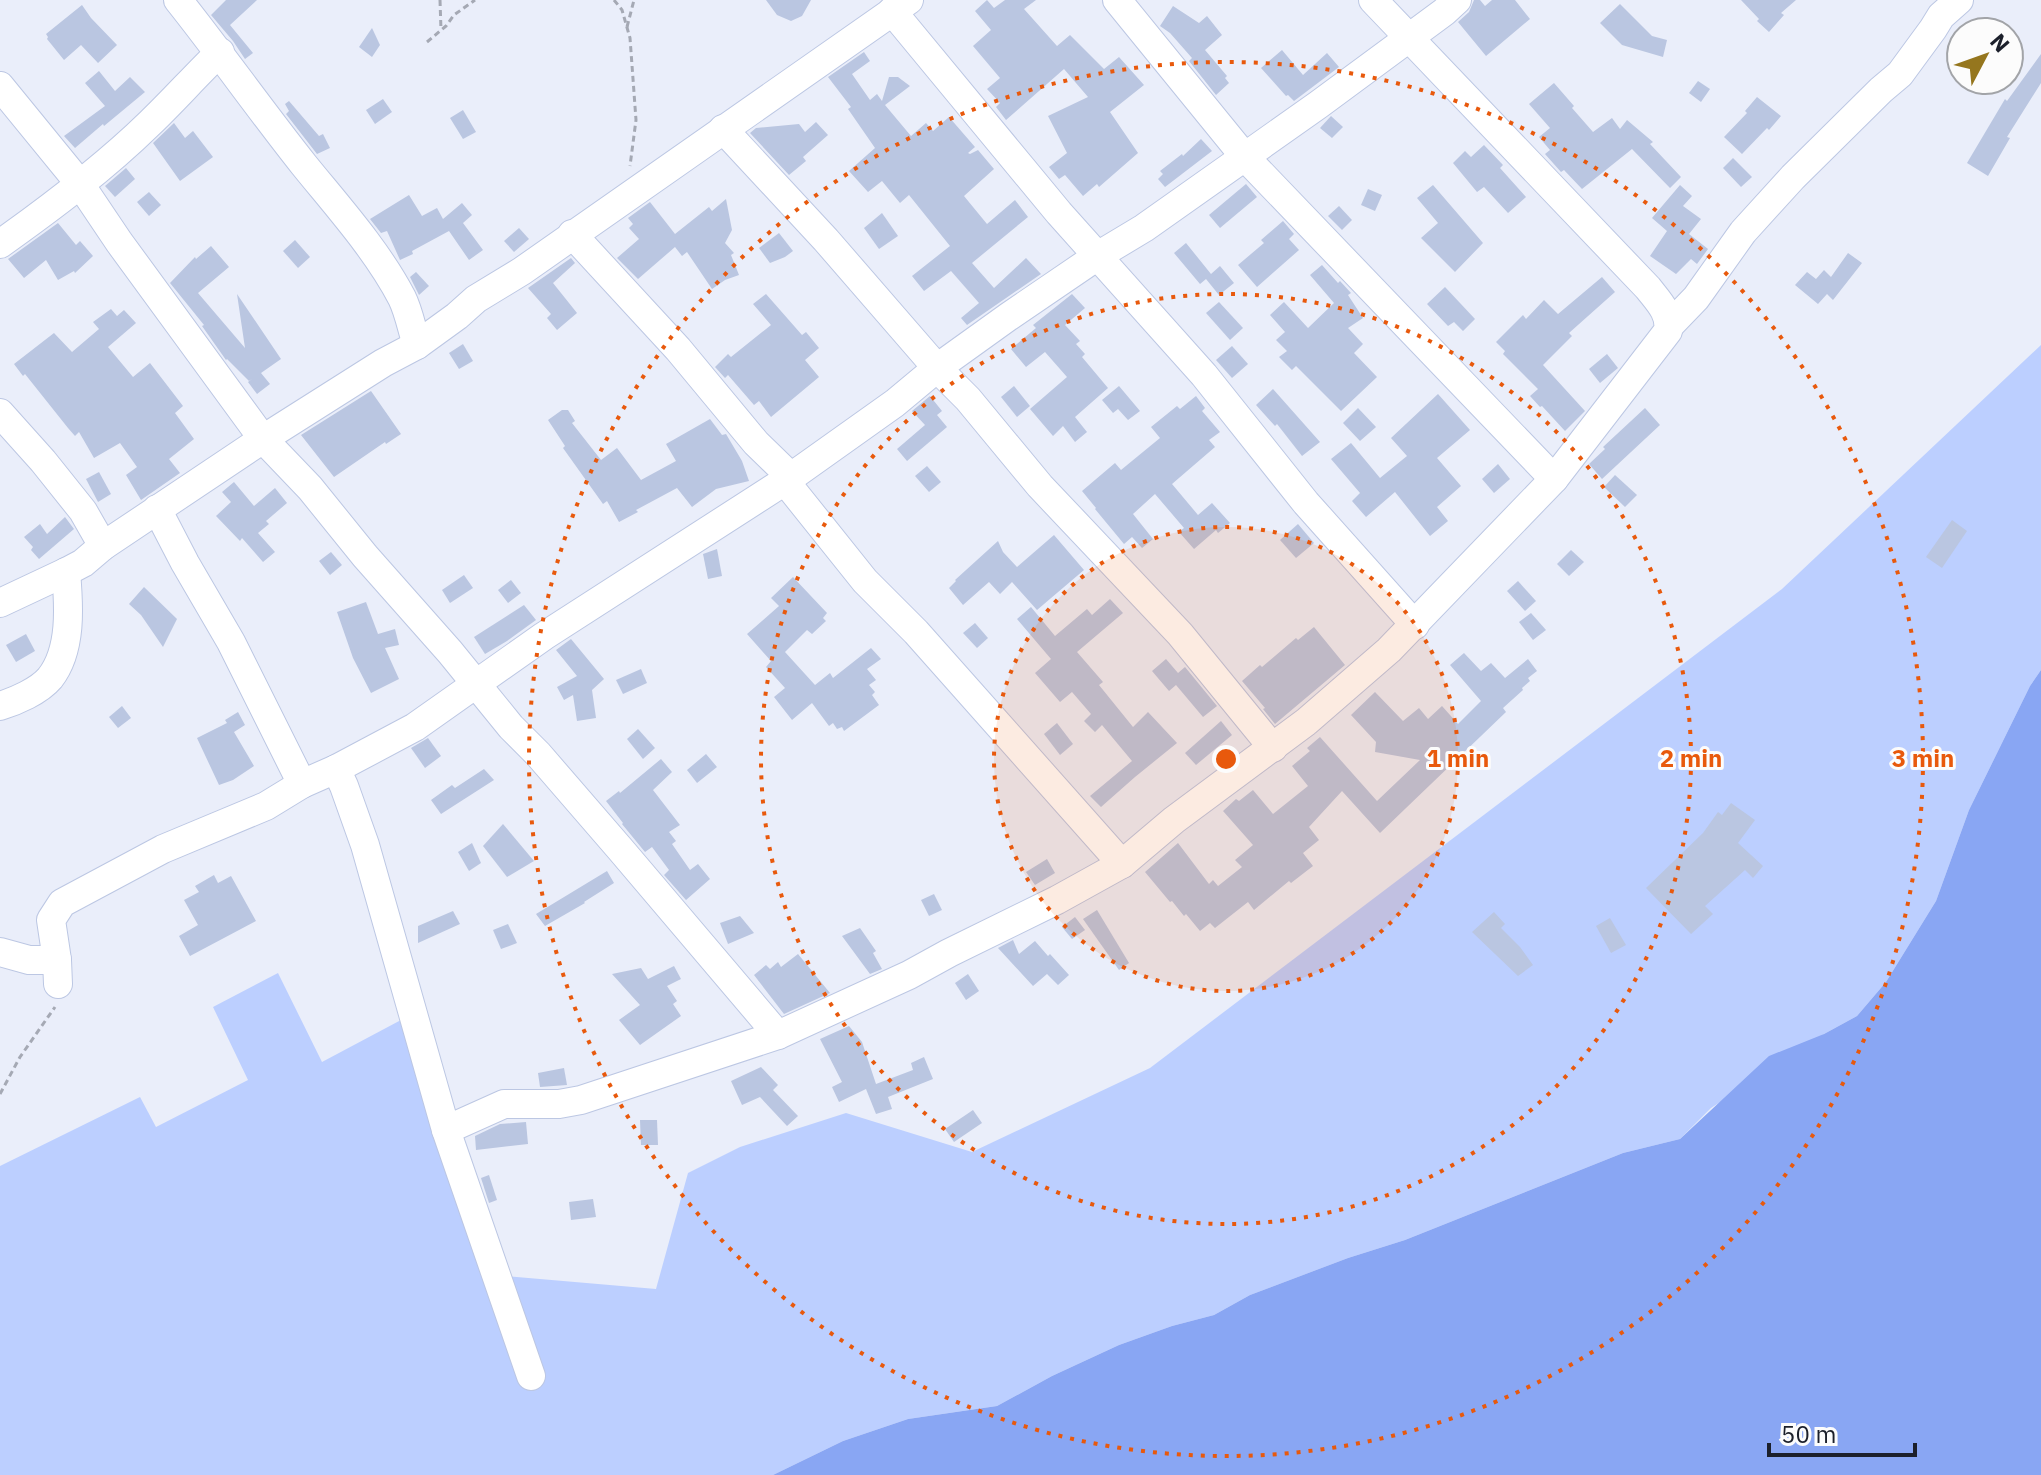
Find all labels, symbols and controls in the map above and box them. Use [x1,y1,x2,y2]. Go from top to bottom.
north arrow [1945,16,2025,96]
text: N [1984,27,2017,58]
text: 1 min [1427,742,1489,774]
text: 2 min [1660,742,1722,774]
text: 3 min [1892,742,1954,774]
centre of rings [1212,745,1240,773]
scale bar [1769,1407,1915,1457]
text: 50 m [1781,1418,1836,1450]

